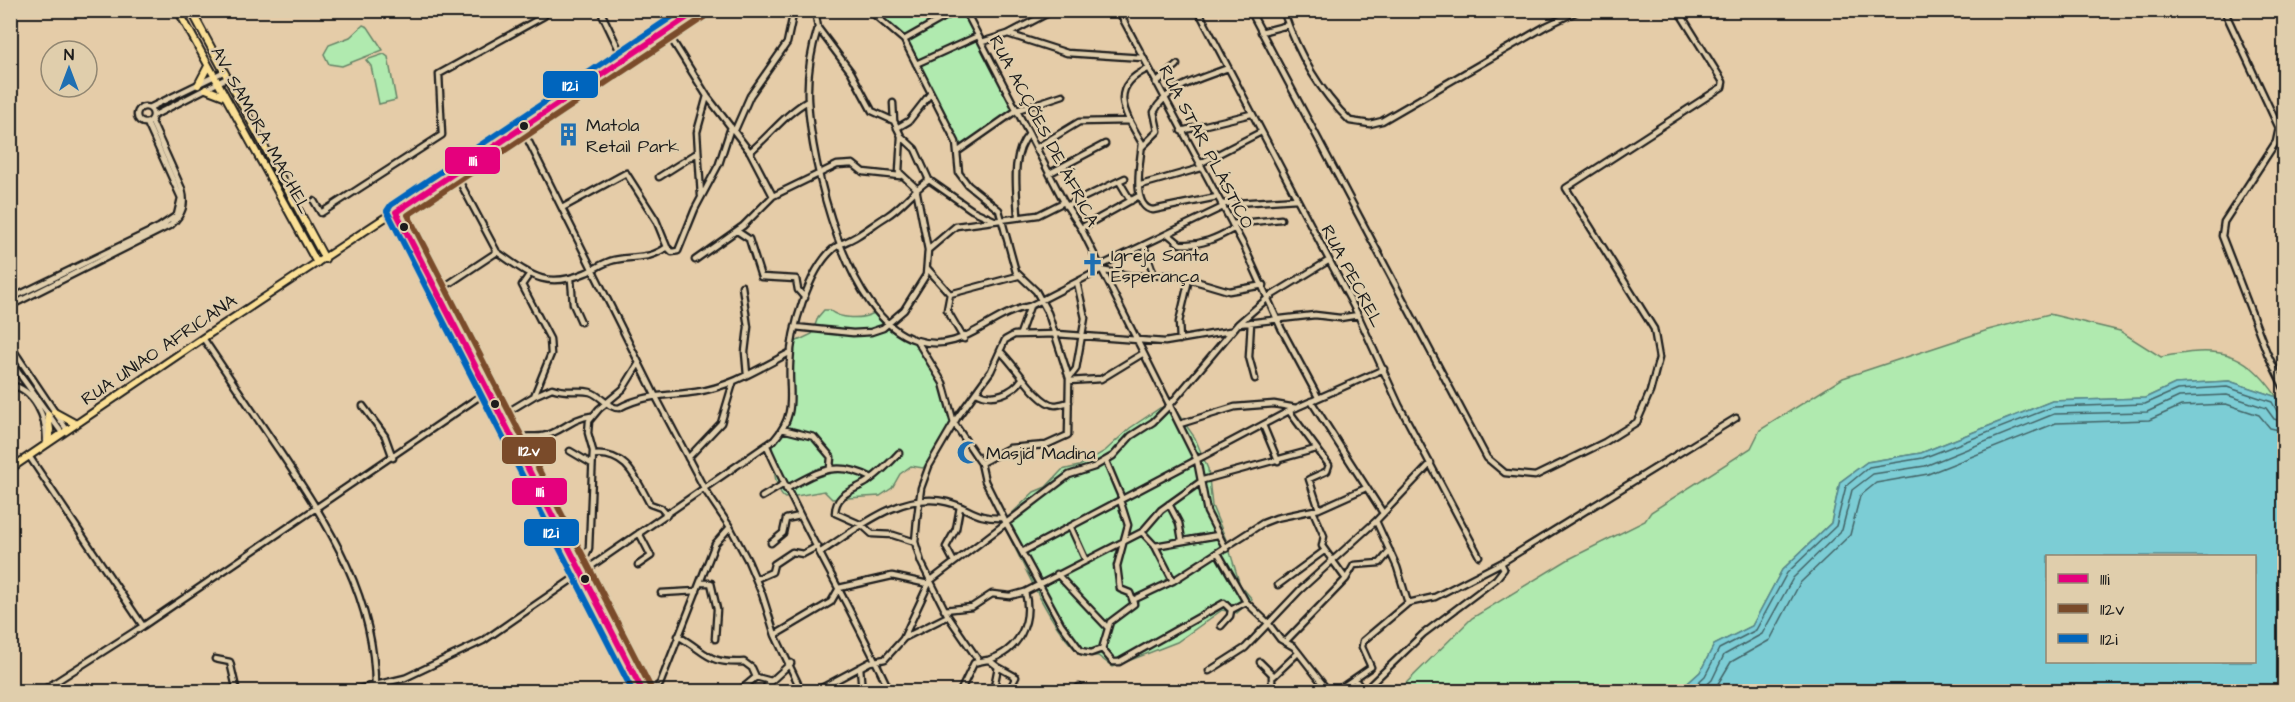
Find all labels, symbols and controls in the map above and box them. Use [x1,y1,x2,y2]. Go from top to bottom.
street label: RUA ACÇÕES DE ÁFRICA [983,31,1105,232]
north arrow [39,39,99,99]
street label: AV. SAMORA MACHEL [205,42,318,218]
text: N [64,44,74,66]
street label: RUA STAR PLÁSTICO [1152,61,1260,233]
line badge: 112i [542,70,599,99]
text: 112i [562,75,578,97]
place label: Matola Retail Park [586,113,679,159]
unlabelled marker [518,120,530,132]
building icon: Matola Retail Park [555,122,581,148]
line badge: 111i [444,146,501,175]
text: 111i [469,150,478,172]
street label: RUA PECREL [1315,220,1390,332]
unlabelled marker [398,221,410,233]
place label: Igreja Santa Esperança [1111,243,1208,289]
church icon: Igreja Santa Esperança [1080,252,1106,278]
street label: RUA UNIAO AFRICANA [76,288,242,412]
unlabelled marker [489,398,501,410]
line badge: 112v [501,436,557,465]
text: 112v [518,440,540,462]
mosque icon: Masjid Madina [955,440,981,466]
place label: Masjid Madina [986,441,1096,466]
line badge: 111i [511,477,568,506]
text: 111i [536,481,545,503]
line badge: 112i [523,518,580,547]
text: 112i [543,522,559,544]
legend [2046,555,2256,663]
text: 111i [2100,567,2110,592]
unlabelled marker [579,573,591,585]
text: 112v [2100,597,2125,622]
text: 112i [2100,627,2118,652]

